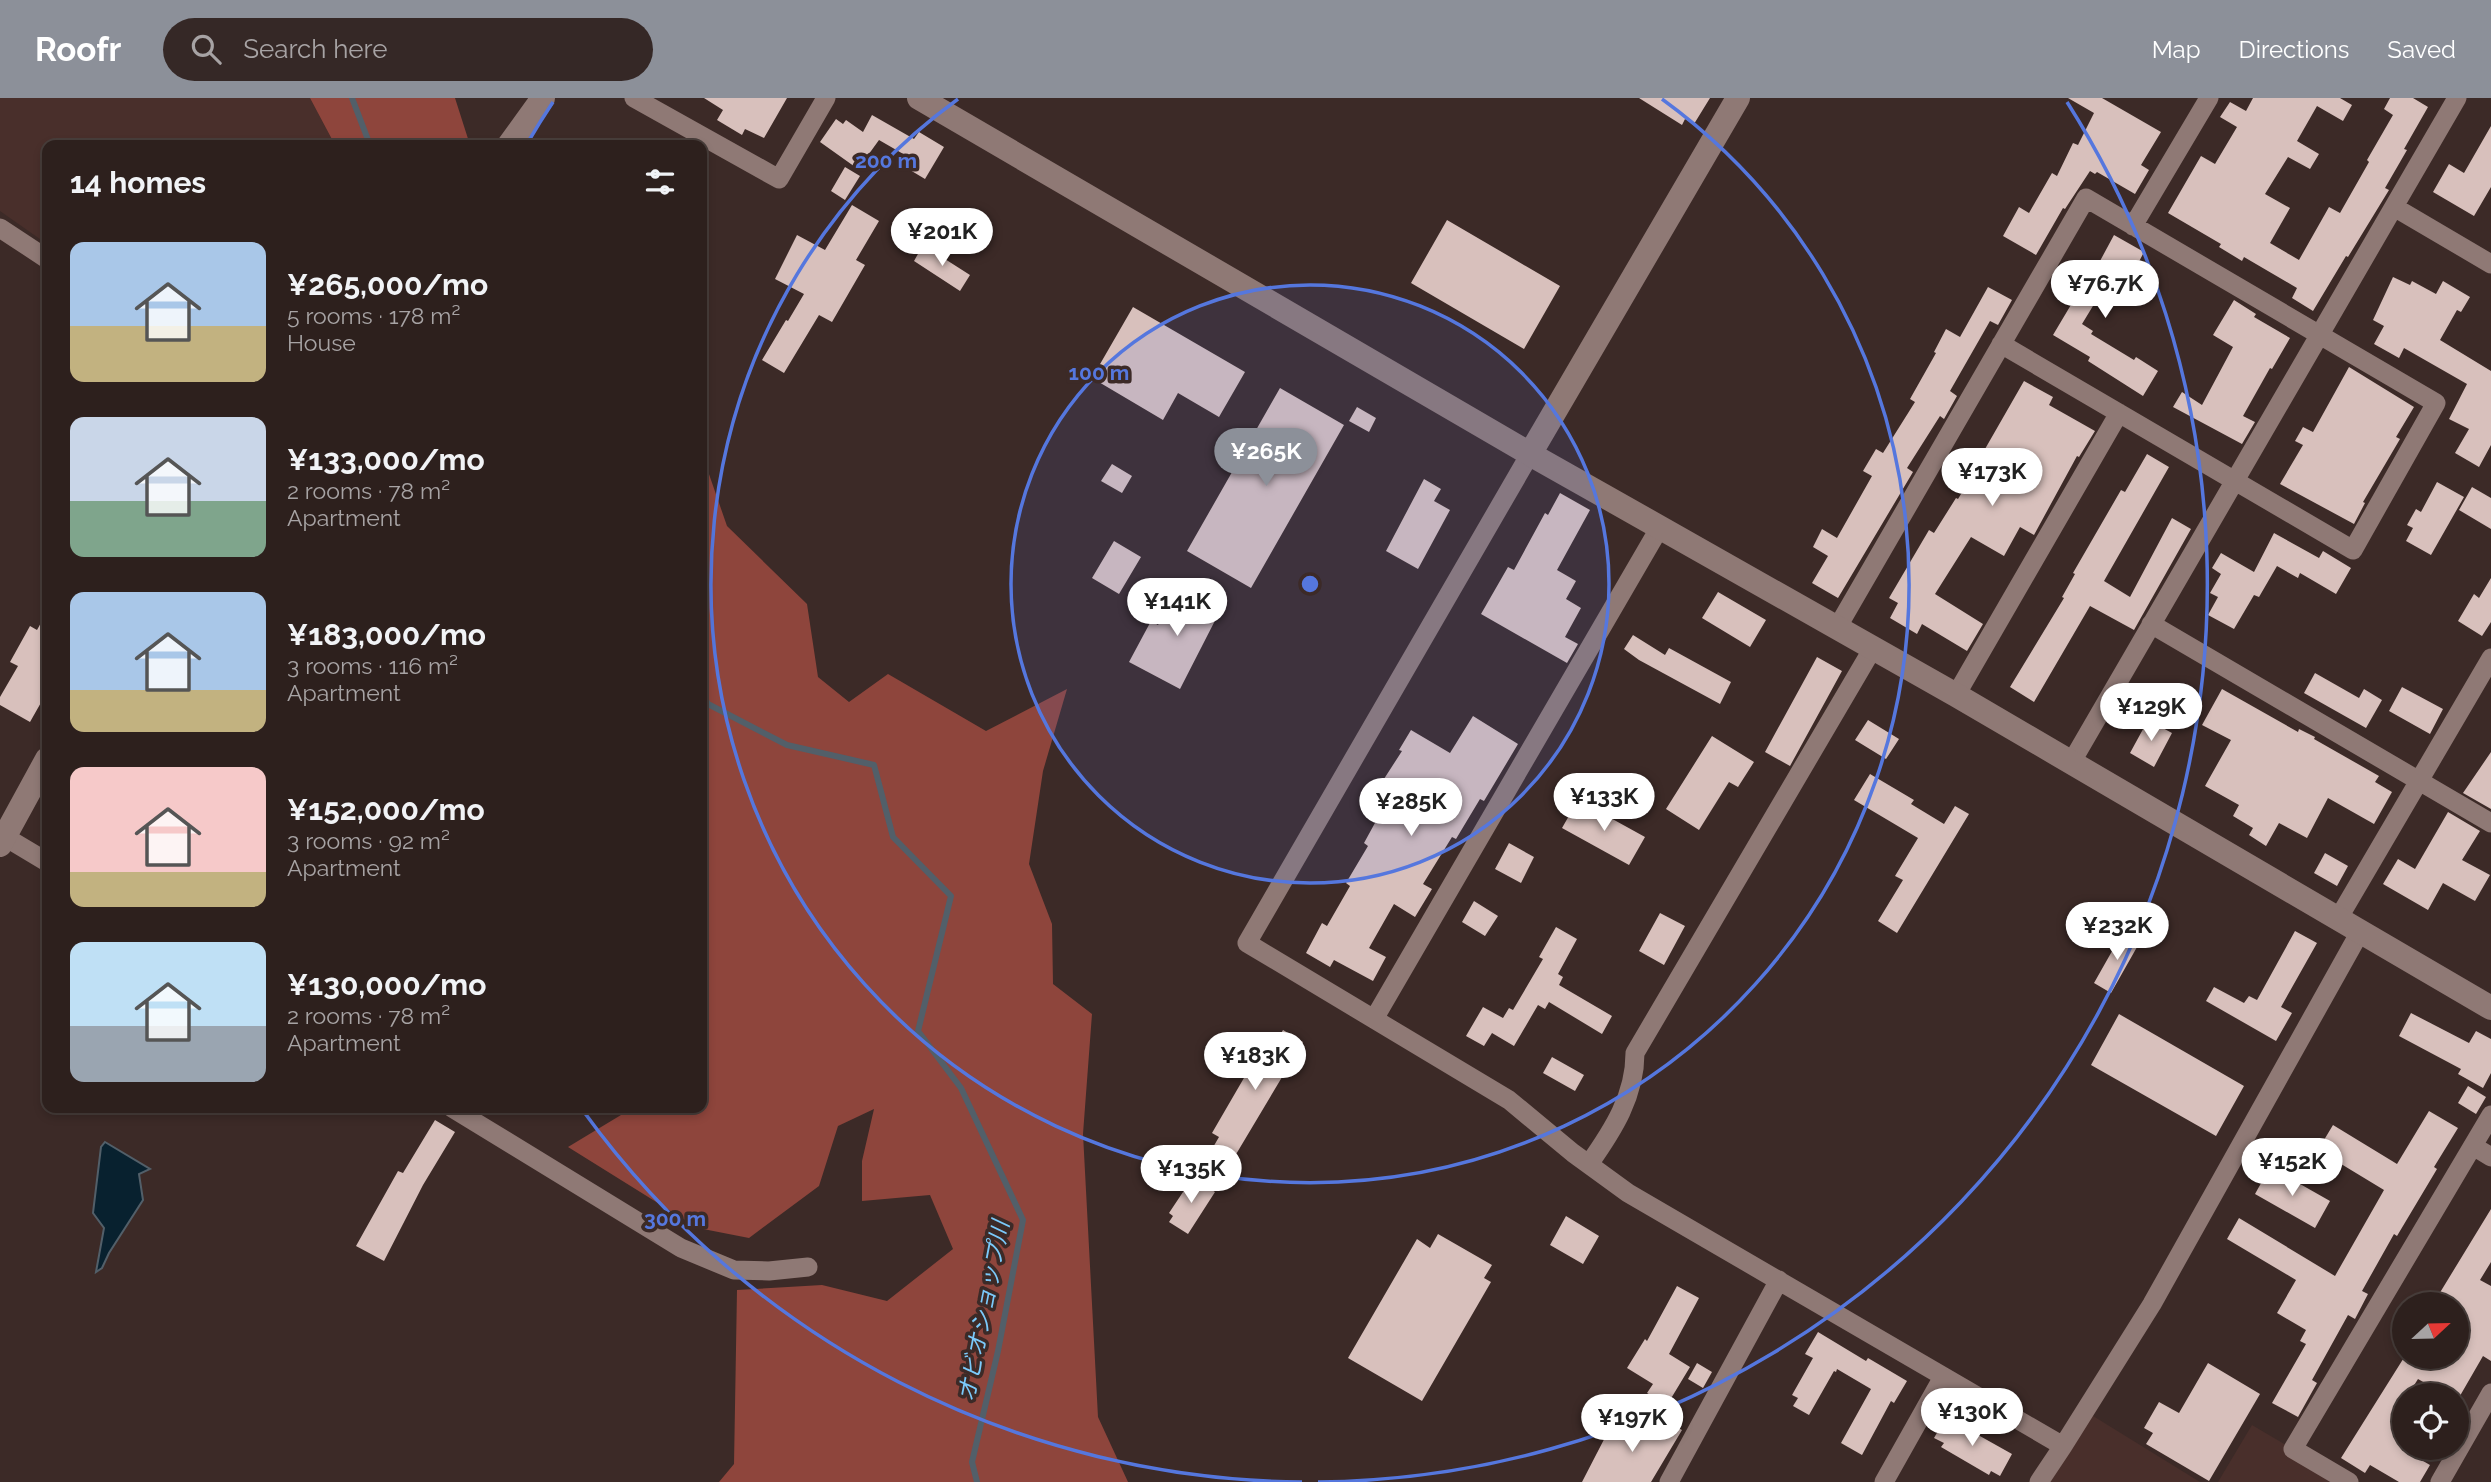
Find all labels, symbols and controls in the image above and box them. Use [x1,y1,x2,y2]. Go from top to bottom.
search box [163,18,653,81]
text: Roofr [35,30,121,69]
icon: search [187,30,225,68]
text: Search here [243,34,388,64]
text: Map [2152,35,2201,64]
text: Directions [2239,35,2349,64]
text: Saved [2387,35,2456,64]
text: 200 m [855,148,917,173]
icon: filters [641,163,679,201]
text: 14 homes [70,165,206,200]
pin: ¥201K [893,208,991,268]
text: ¥201K [907,217,977,244]
pin: ¥76.7K [2048,260,2162,320]
text: ¥265,000/mo [287,267,488,302]
text: ¥76.7K [2067,269,2143,296]
icon: home [126,270,210,354]
text: 5 rooms · 178 m² [287,302,460,329]
text: House [287,329,356,356]
text: 100 m [1069,360,1129,385]
pin: ¥265K [1217,428,1315,488]
text: ¥265K [1230,437,1302,464]
text: ¥133,000/mo [287,442,485,477]
icon: home [126,445,210,529]
pin: ¥173K [1943,448,2041,508]
text: ¥173K [1958,457,2026,484]
text: 2 rooms · 78 m² [287,477,450,504]
text: Apartment [287,504,401,531]
centre of rings [1298,572,1322,596]
pin: ¥141K [1128,578,1226,638]
text: ¥141K [1143,587,1211,614]
text: ¥183,000/mo [287,617,486,652]
icon: home [126,620,210,704]
text: 3 rooms · 116 m² [287,652,458,679]
text: Apartment [287,679,401,706]
pin: ¥129K [2102,684,2200,743]
text: ¥129K [2116,692,2186,719]
pin: ¥133K [1555,774,1653,833]
pin: ¥285K [1362,778,1460,838]
text: ¥133K [1570,782,1638,809]
text: ¥285K [1375,787,1447,814]
text: ¥152,000/mo [287,792,485,827]
icon: home [126,795,210,879]
text: 3 rooms · 92 m² [287,827,450,854]
text: Apartment [287,854,401,881]
pin: ¥232K [2068,902,2166,962]
text: ¥232K [2082,911,2152,938]
text: ¥130,000/mo [287,967,486,1002]
icon: home [126,970,210,1054]
text: 2 rooms · 78 m² [287,1002,450,1029]
text: Apartment [287,1029,401,1056]
pin: ¥183K [1206,1032,1304,1092]
text: ¥183K [1220,1041,1290,1068]
pin: ¥152K [2243,1138,2341,1198]
pin: ¥135K [1142,1146,1240,1205]
text: ¥152K [2258,1147,2326,1174]
text: ¥135K [1157,1154,1225,1181]
text: 300 m [644,1206,706,1231]
water label: オビオショップ川 [952,1215,1014,1404]
north arrow [2392,1292,2469,1368]
map controls [2392,1292,2469,1460]
button: locate [2392,1383,2469,1460]
pin: ¥130K [1923,1388,2021,1448]
pin: ¥197K [1583,1394,1681,1454]
text: ¥130K [1937,1397,2007,1424]
text: ¥197K [1597,1403,1667,1430]

